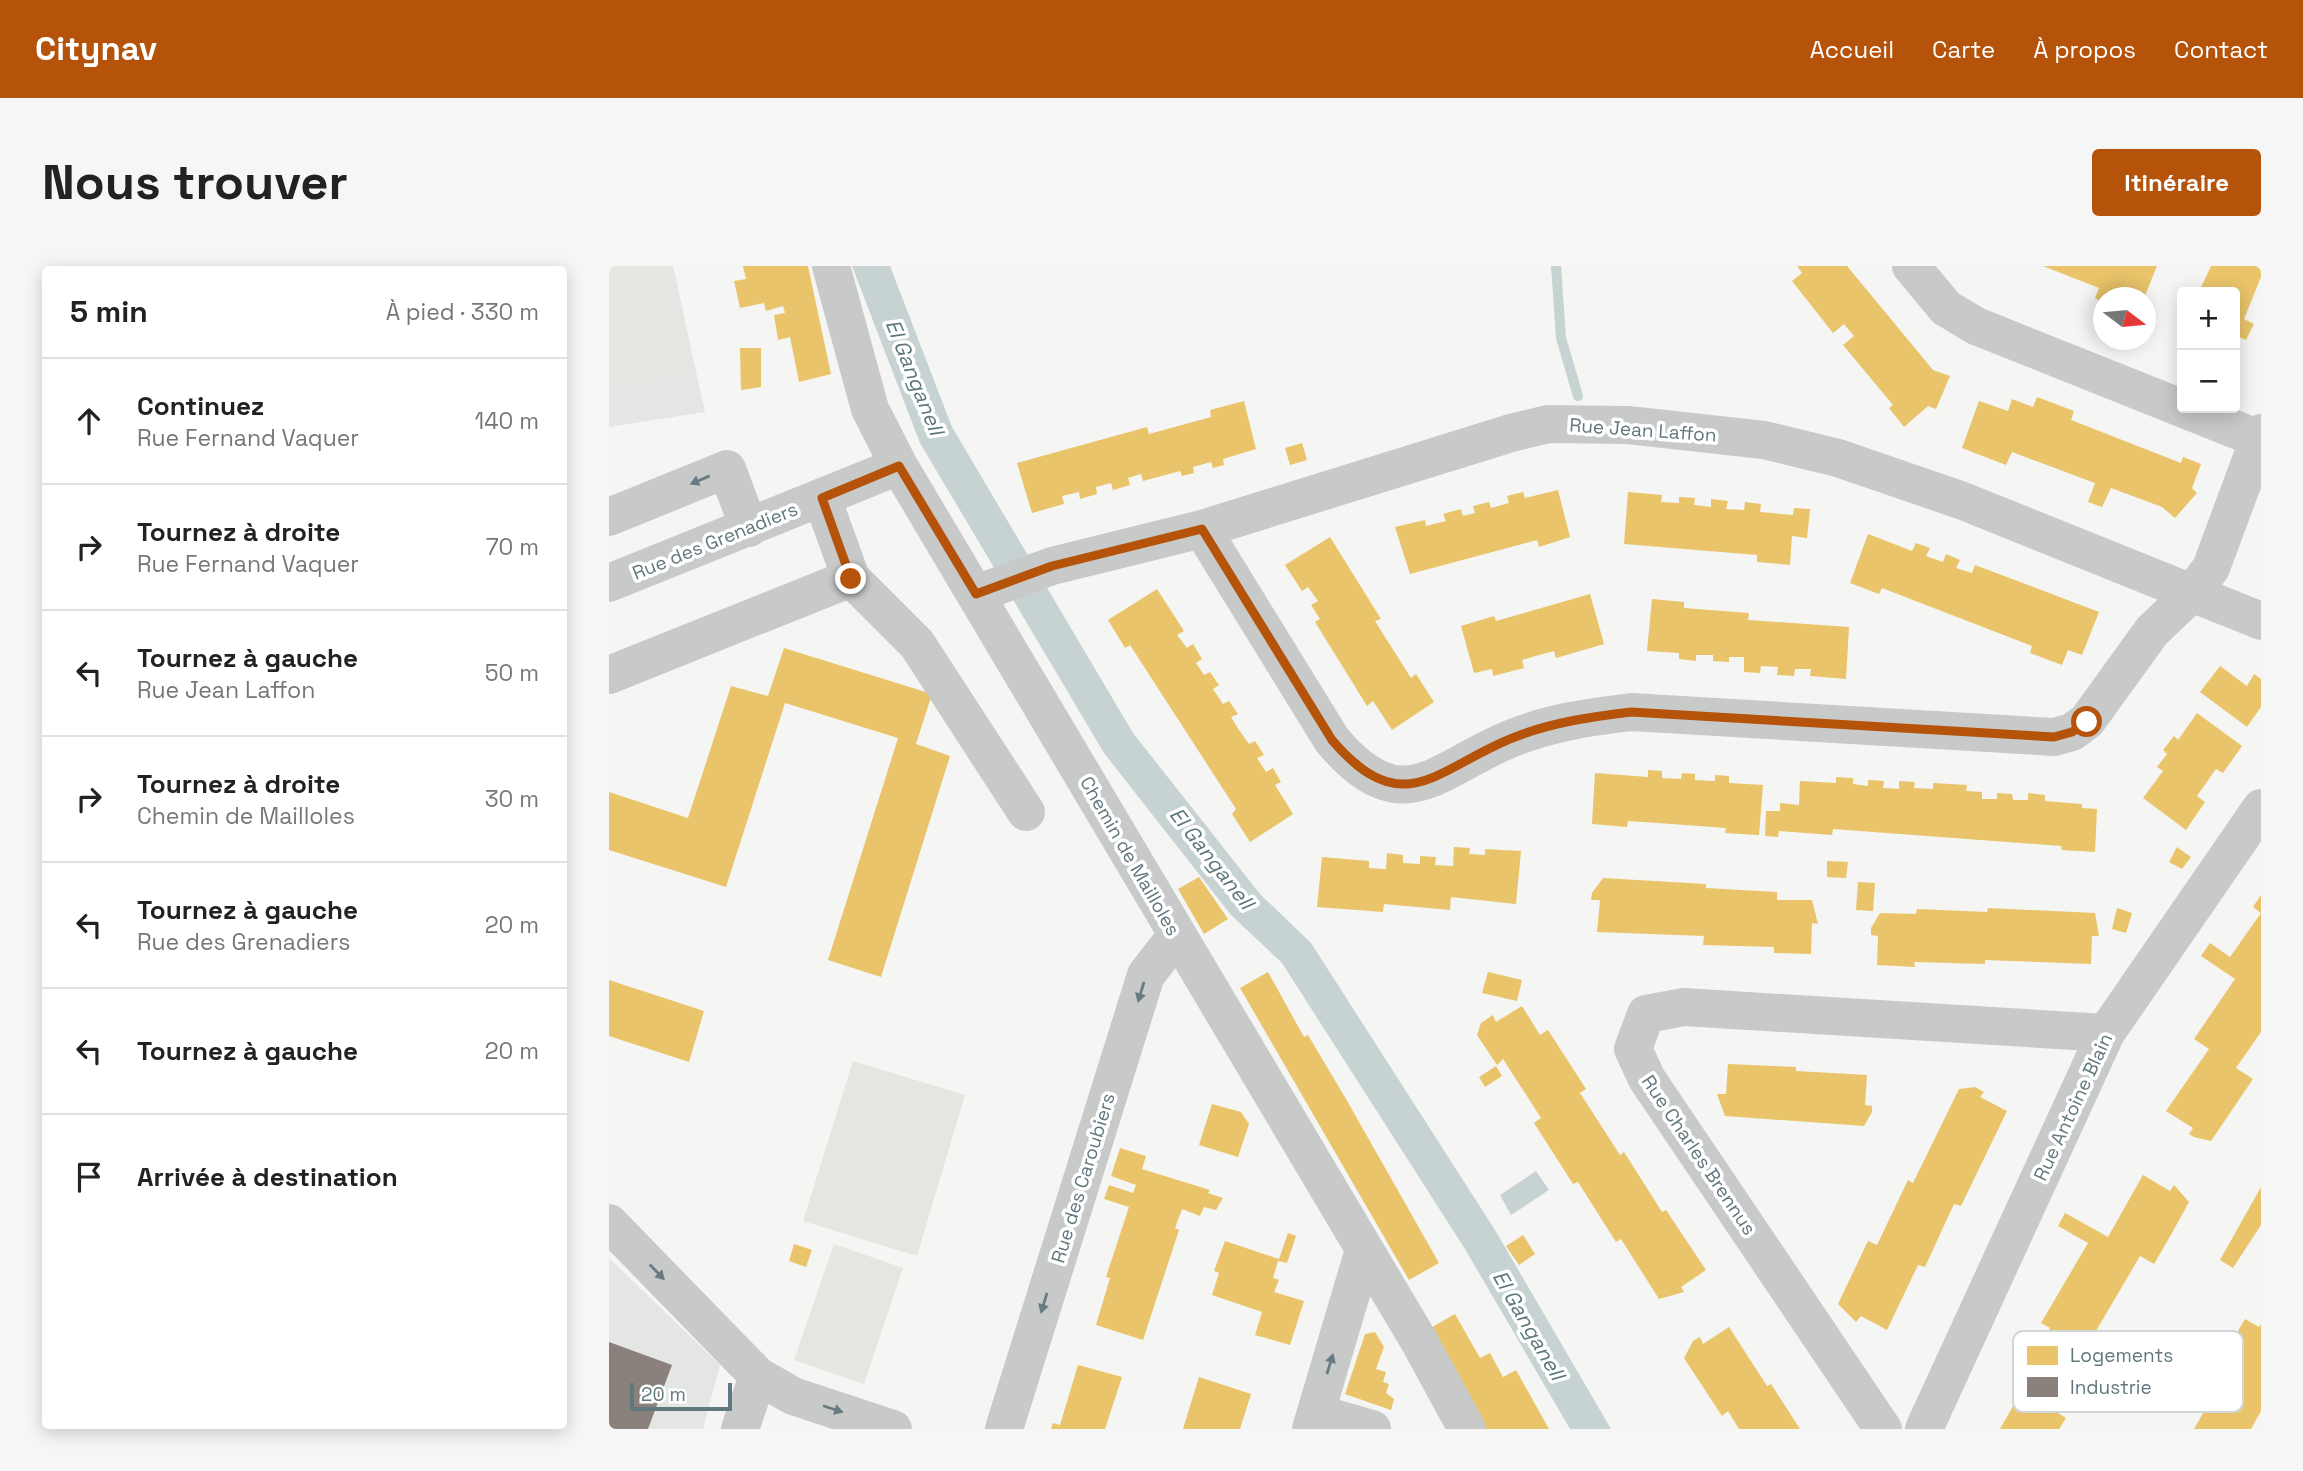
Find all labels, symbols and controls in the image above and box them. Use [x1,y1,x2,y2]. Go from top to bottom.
text: Citynav [35,28,157,70]
text: Accueil [1810,34,1894,65]
text: Carte [1932,34,1995,65]
text: À propos [2033,34,2136,65]
text: Contact [2174,34,2268,65]
button: Itinéraire [2092,149,2261,216]
text: Nous trouver [42,151,348,213]
north arrow [2093,287,2156,350]
map controls [2177,287,2240,413]
button: + [2177,287,2240,350]
text: 5 min [70,292,148,331]
text: À pied · 330 m [386,297,539,327]
water label: El Ganganell [880,315,951,441]
button: − [2177,350,2240,413]
text: Continuez [137,389,264,423]
icon: ahead [70,402,108,440]
text: 140 m [475,406,539,436]
street label: Rue Jean Laffon [1569,412,1717,448]
text: Rue Fernand Vaquer [137,423,359,453]
one-way arrow [690,474,710,486]
street label: Rue des Grenadiers [629,496,801,586]
text: Tournez à droite [137,515,340,549]
icon: right [70,528,108,566]
text: 70 m [486,532,539,562]
text: Rue Fernand Vaquer [137,549,359,579]
route end [835,563,866,594]
text: Tournez à gauche [137,641,358,675]
icon: left [70,654,108,692]
text: 50 m [485,658,539,688]
text: Rue Jean Laffon [137,675,315,705]
route start [2071,706,2102,737]
text: Tournez à droite [137,767,340,801]
street label: Chemin de Mailloles [1074,772,1186,940]
icon: right [70,780,108,818]
text: 30 m [485,784,539,814]
text: Chemin de Mailloles [137,801,355,831]
water label: El Ganganell [1164,801,1262,917]
text: Tournez à gauche [137,893,358,927]
icon: left [70,906,108,944]
text: 20 m [485,910,539,940]
text: Rue des Grenadiers [137,927,350,957]
one-way arrow [1135,982,1146,1003]
street label: Rue Antoine Blain [2028,1029,2118,1185]
icon: left [70,1032,108,1070]
text: Tournez à gauche [137,1034,358,1068]
text: 20 m [485,1036,539,1066]
street label: Rue Charles Brennus [1636,1070,1762,1240]
street label: Rue des Caroubiers [1045,1090,1121,1266]
icon: arrive [70,1158,108,1196]
text: Arrivée à destination [137,1160,398,1194]
one-way arrow [648,1263,664,1280]
water label: El Ganganell [1487,1265,1573,1387]
one-way arrow [1038,1292,1048,1313]
legend [2013,1331,2243,1412]
text: Logements [2070,1343,2173,1368]
one-way arrow [1326,1353,1336,1374]
text: Industrie [2070,1375,2152,1400]
scale bar [630,1380,731,1412]
text: 20 m [641,1382,686,1407]
one-way arrow [823,1404,844,1415]

